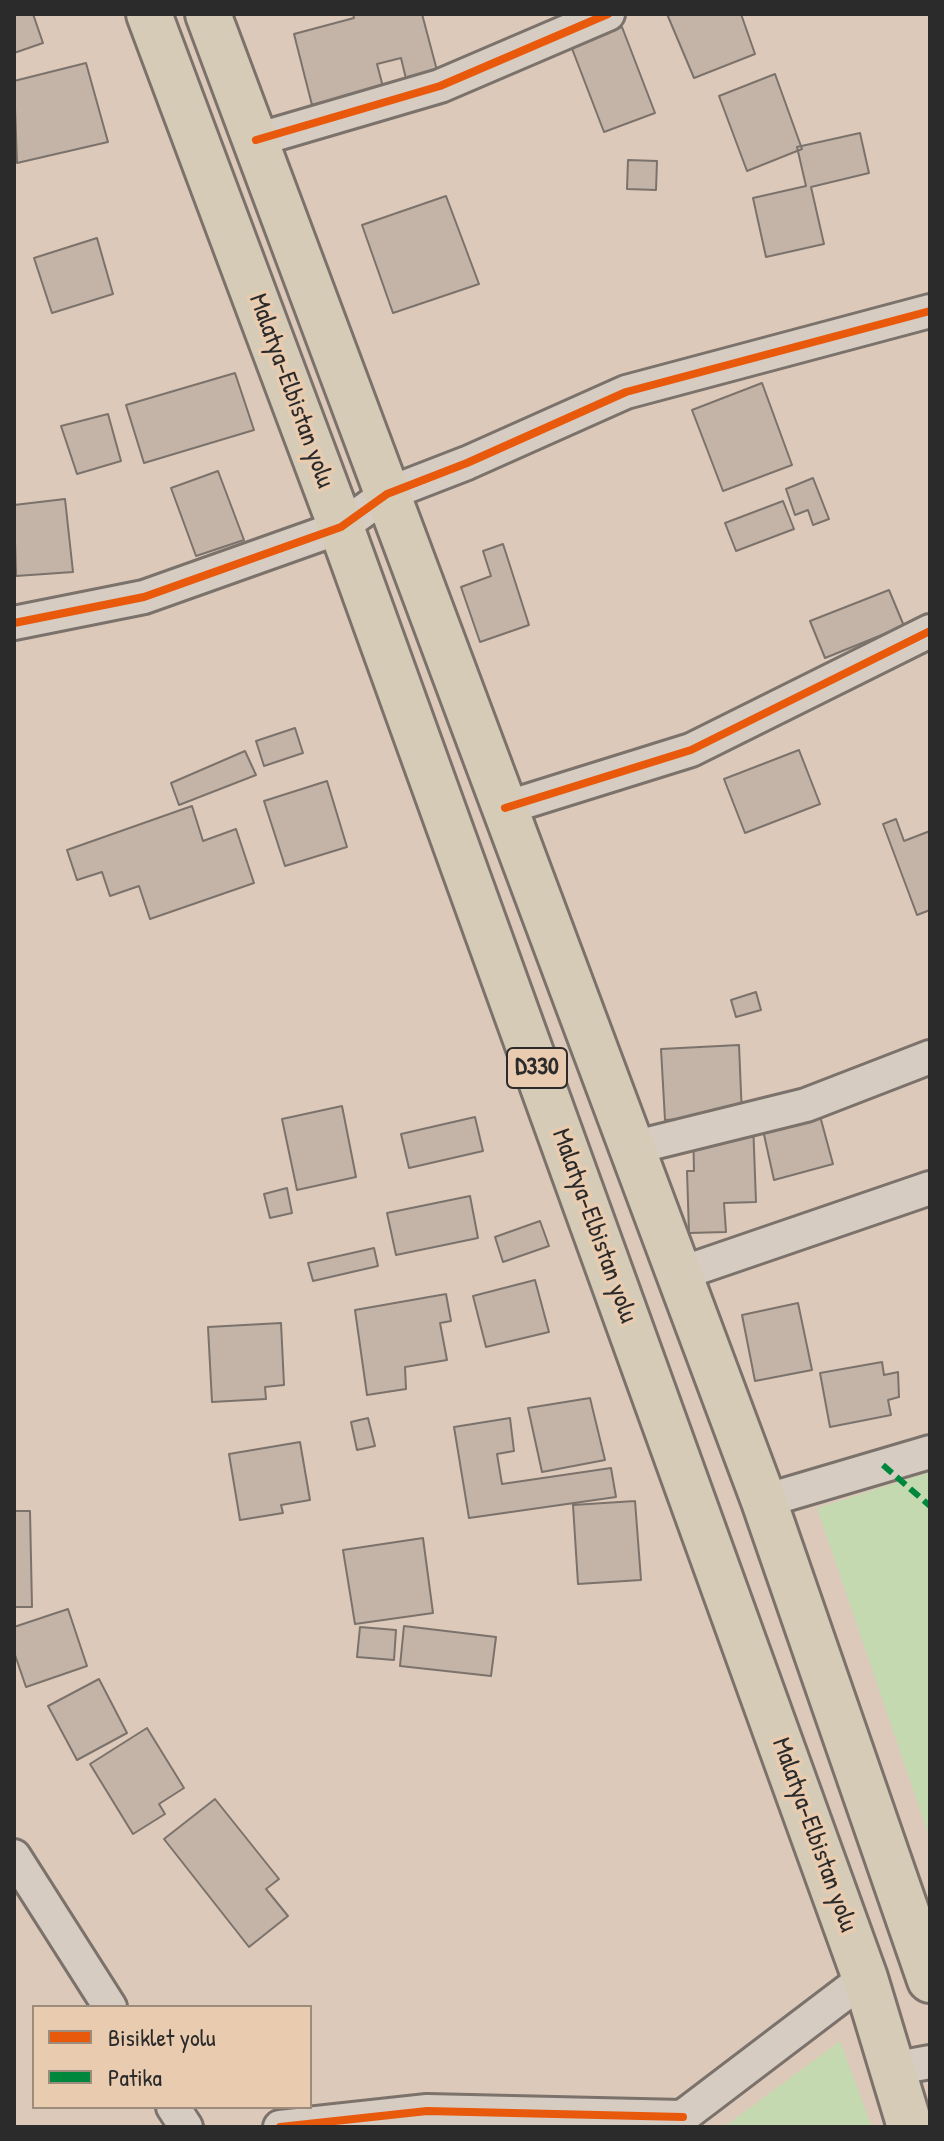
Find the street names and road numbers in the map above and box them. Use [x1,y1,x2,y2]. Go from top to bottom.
street label: Malatya-Elbistan yolu [241,290,341,492]
road number: D330 [507,1048,567,1088]
street label: Malatya-Elbistan yolu [544,1125,644,1327]
street label: Malatya-Elbistan yolu [764,1734,864,1936]

